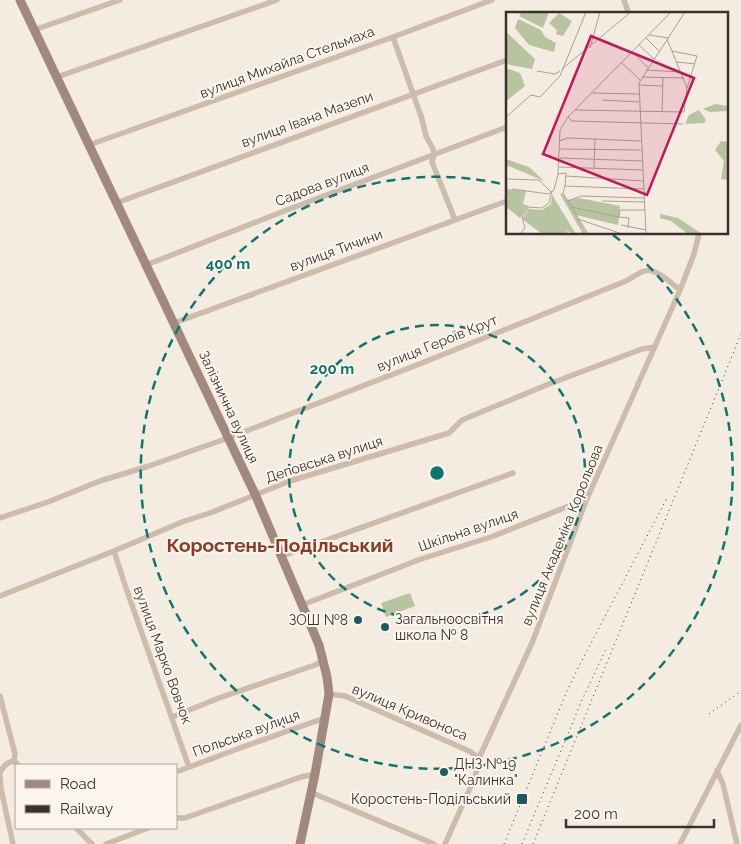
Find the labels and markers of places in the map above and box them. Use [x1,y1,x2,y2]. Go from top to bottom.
centre of rings [428,464,446,482]
place label: Загальноосвітня школа № 8 [395,611,504,643]
place label: ЗОШ №8 [289,612,348,628]
marker: ЗОШ №8 [352,614,364,626]
marker: Загальноосвітня школа № 8 [379,621,391,633]
place label: ДНЗ №19 "Калинка" [454,756,518,788]
marker: ДНЗ №19 "Калинка" [438,766,450,778]
place label: Коростень-Подільський [351,791,511,807]
marker: Коростень-Подільський [515,792,529,806]

